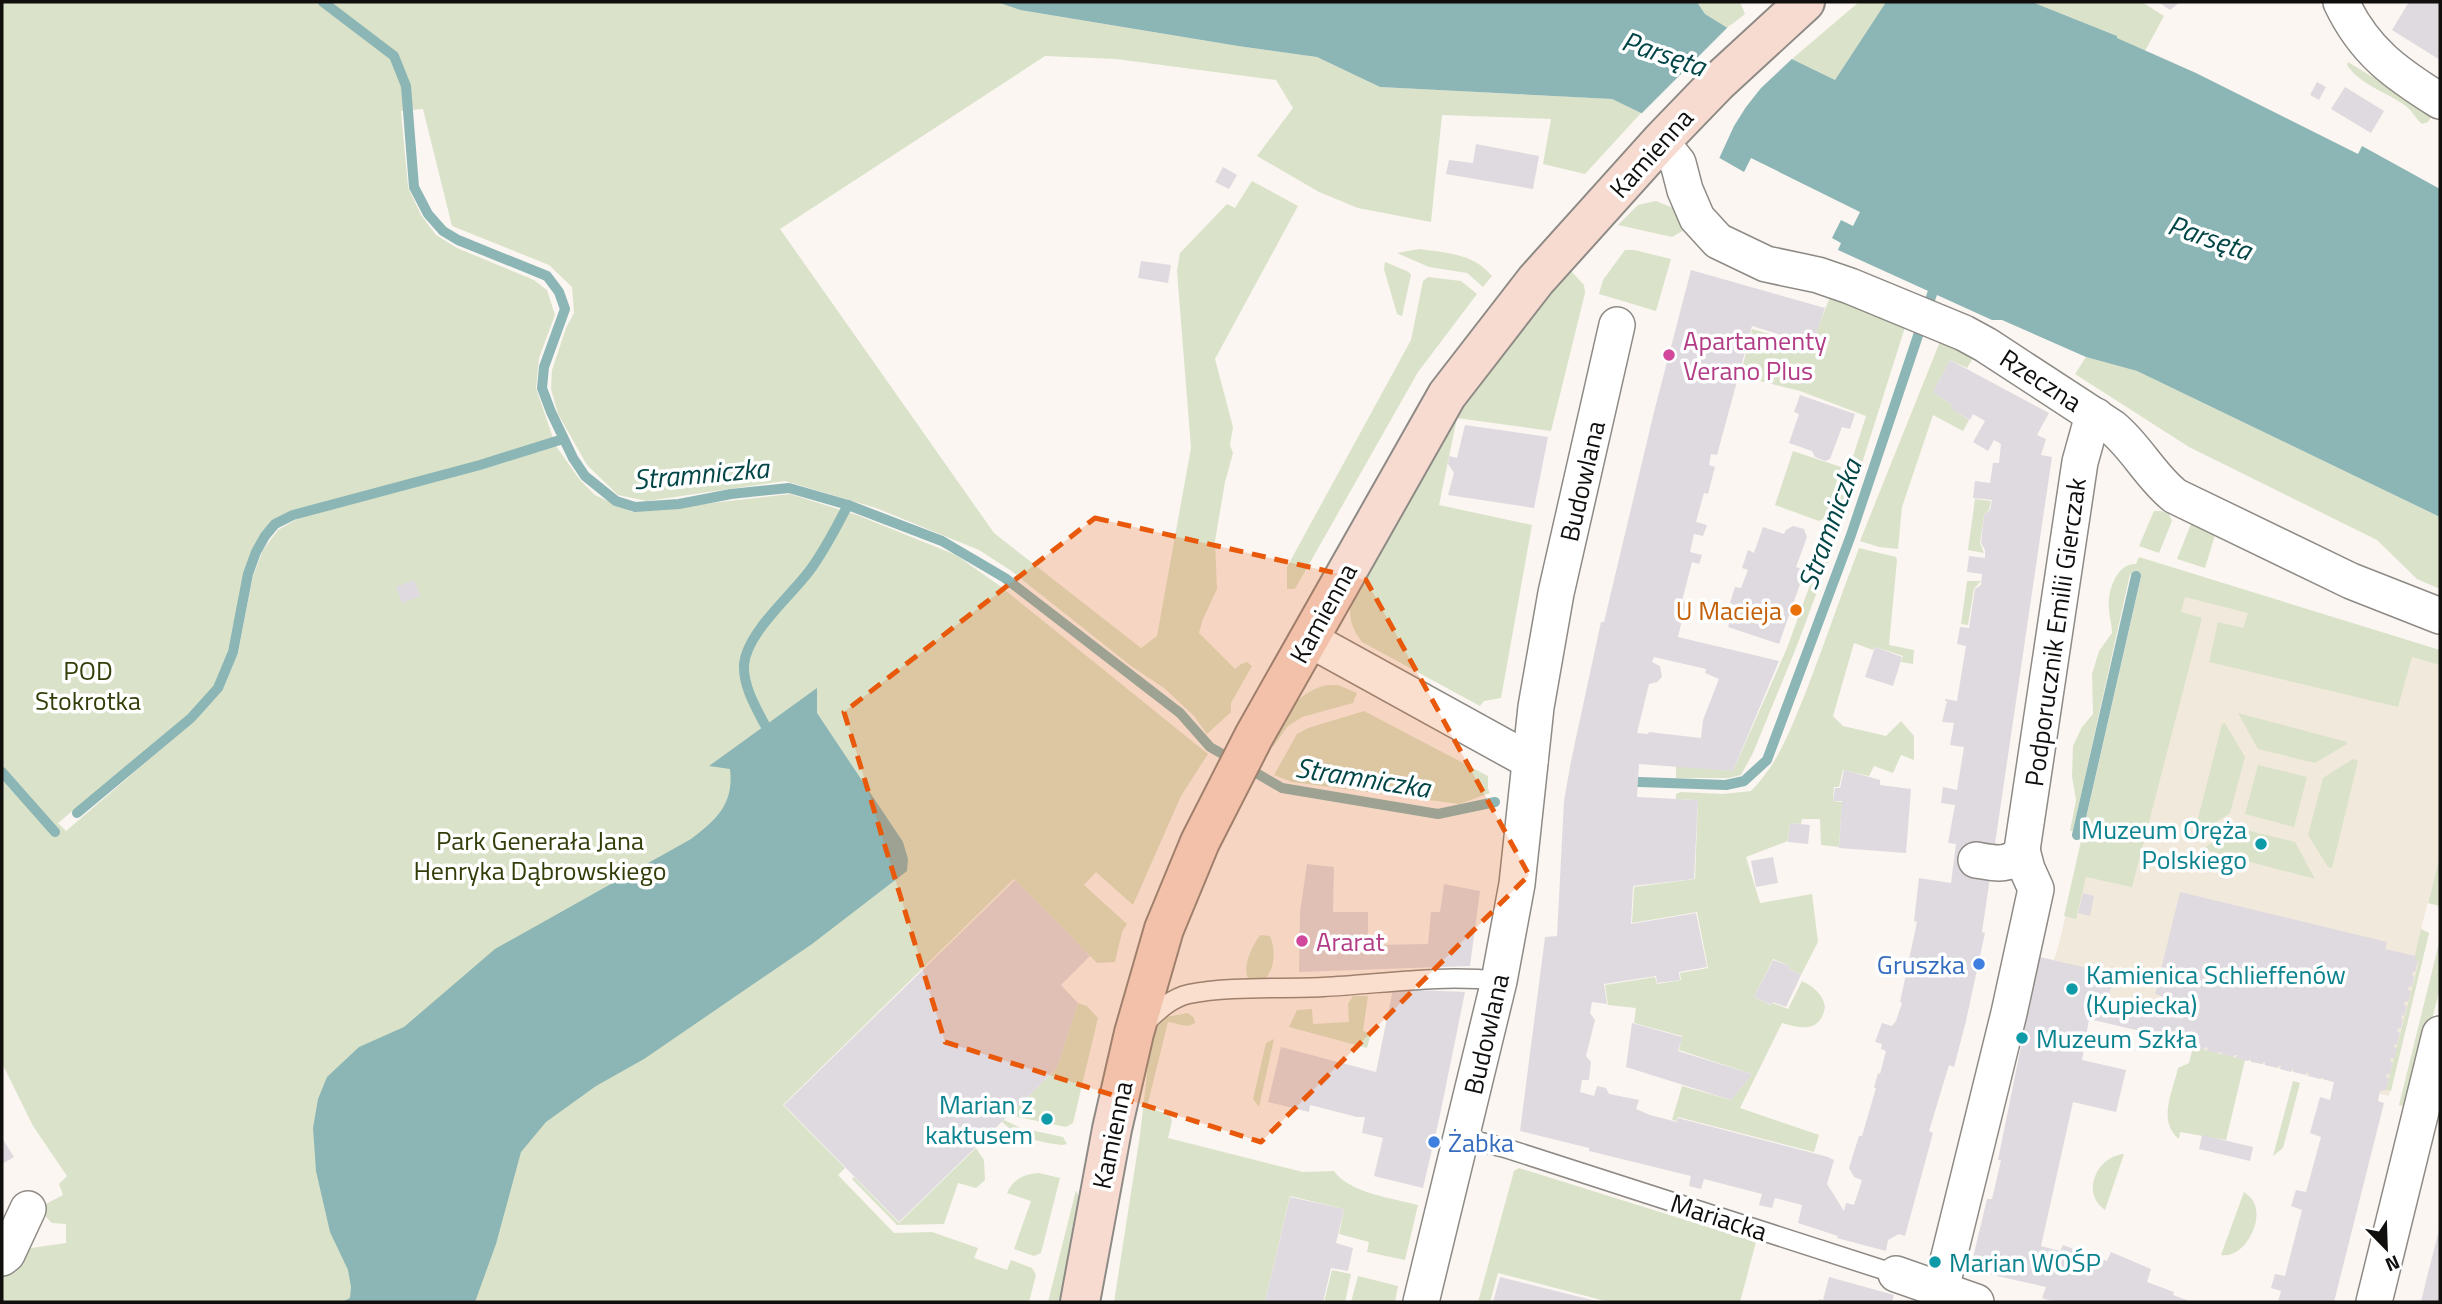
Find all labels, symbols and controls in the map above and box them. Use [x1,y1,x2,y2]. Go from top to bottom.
water label: Parsęta [1616,19,1714,88]
street label: Kamienna [1600,99,1702,207]
water label: Parsęta [2162,203,2260,272]
place label: Apartamenty Verano Plus [1683,321,1827,390]
street label: Rzeczna [1992,339,2090,421]
marker: Apartamenty Verano Plus [1661,347,1677,363]
street label: Budowlana [1549,417,1615,545]
water label: Stramniczka [631,445,773,500]
water label: Stramniczka [1786,451,1873,595]
street label: Podporucznik Emilii Gierczak [2014,475,2096,789]
street label: Kamienna [1279,556,1367,670]
place label: U Macieja [1676,591,1782,630]
marker: U Macieja [1788,602,1804,618]
park label: POD Stokrotka [35,651,141,720]
water label: Stramniczka [1293,745,1435,809]
place label: Muzeum Oręża Polskiego [2081,810,2247,879]
park label: Park Generała Jana Henryka Dąbrowskiego [413,821,667,890]
marker: Muzeum Oręża Polskiego [2253,836,2269,852]
place label: Ararat [1316,922,1385,961]
marker: Ararat [1294,933,1310,949]
place label: Gruszka [1877,945,1965,984]
place label: Kamienica Schlieffenów (Kupiecka) [2086,955,2346,1024]
marker: Gruszka [1971,956,1987,972]
street label: Budowlana [1453,970,1519,1098]
marker: Kamienica Schlieffenów (Kupiecka) [2064,981,2080,997]
place label: Muzeum Szkła [2036,1019,2197,1058]
marker: Muzeum Szkła [2014,1030,2030,1046]
street label: Kamienna [1082,1077,1142,1193]
place label: Marian z kaktusem [925,1085,1033,1154]
marker: Marian z kaktusem [1039,1111,1055,1127]
place label: Żabka [1448,1123,1514,1162]
marker: Żabka [1426,1134,1442,1150]
street label: Mariacka [1666,1183,1772,1251]
north arrow [2351,1213,2421,1283]
place label: Marian WOŚP [1949,1243,2101,1282]
text: N [2381,1248,2405,1280]
marker: Marian WOŚP [1927,1254,1943,1270]

